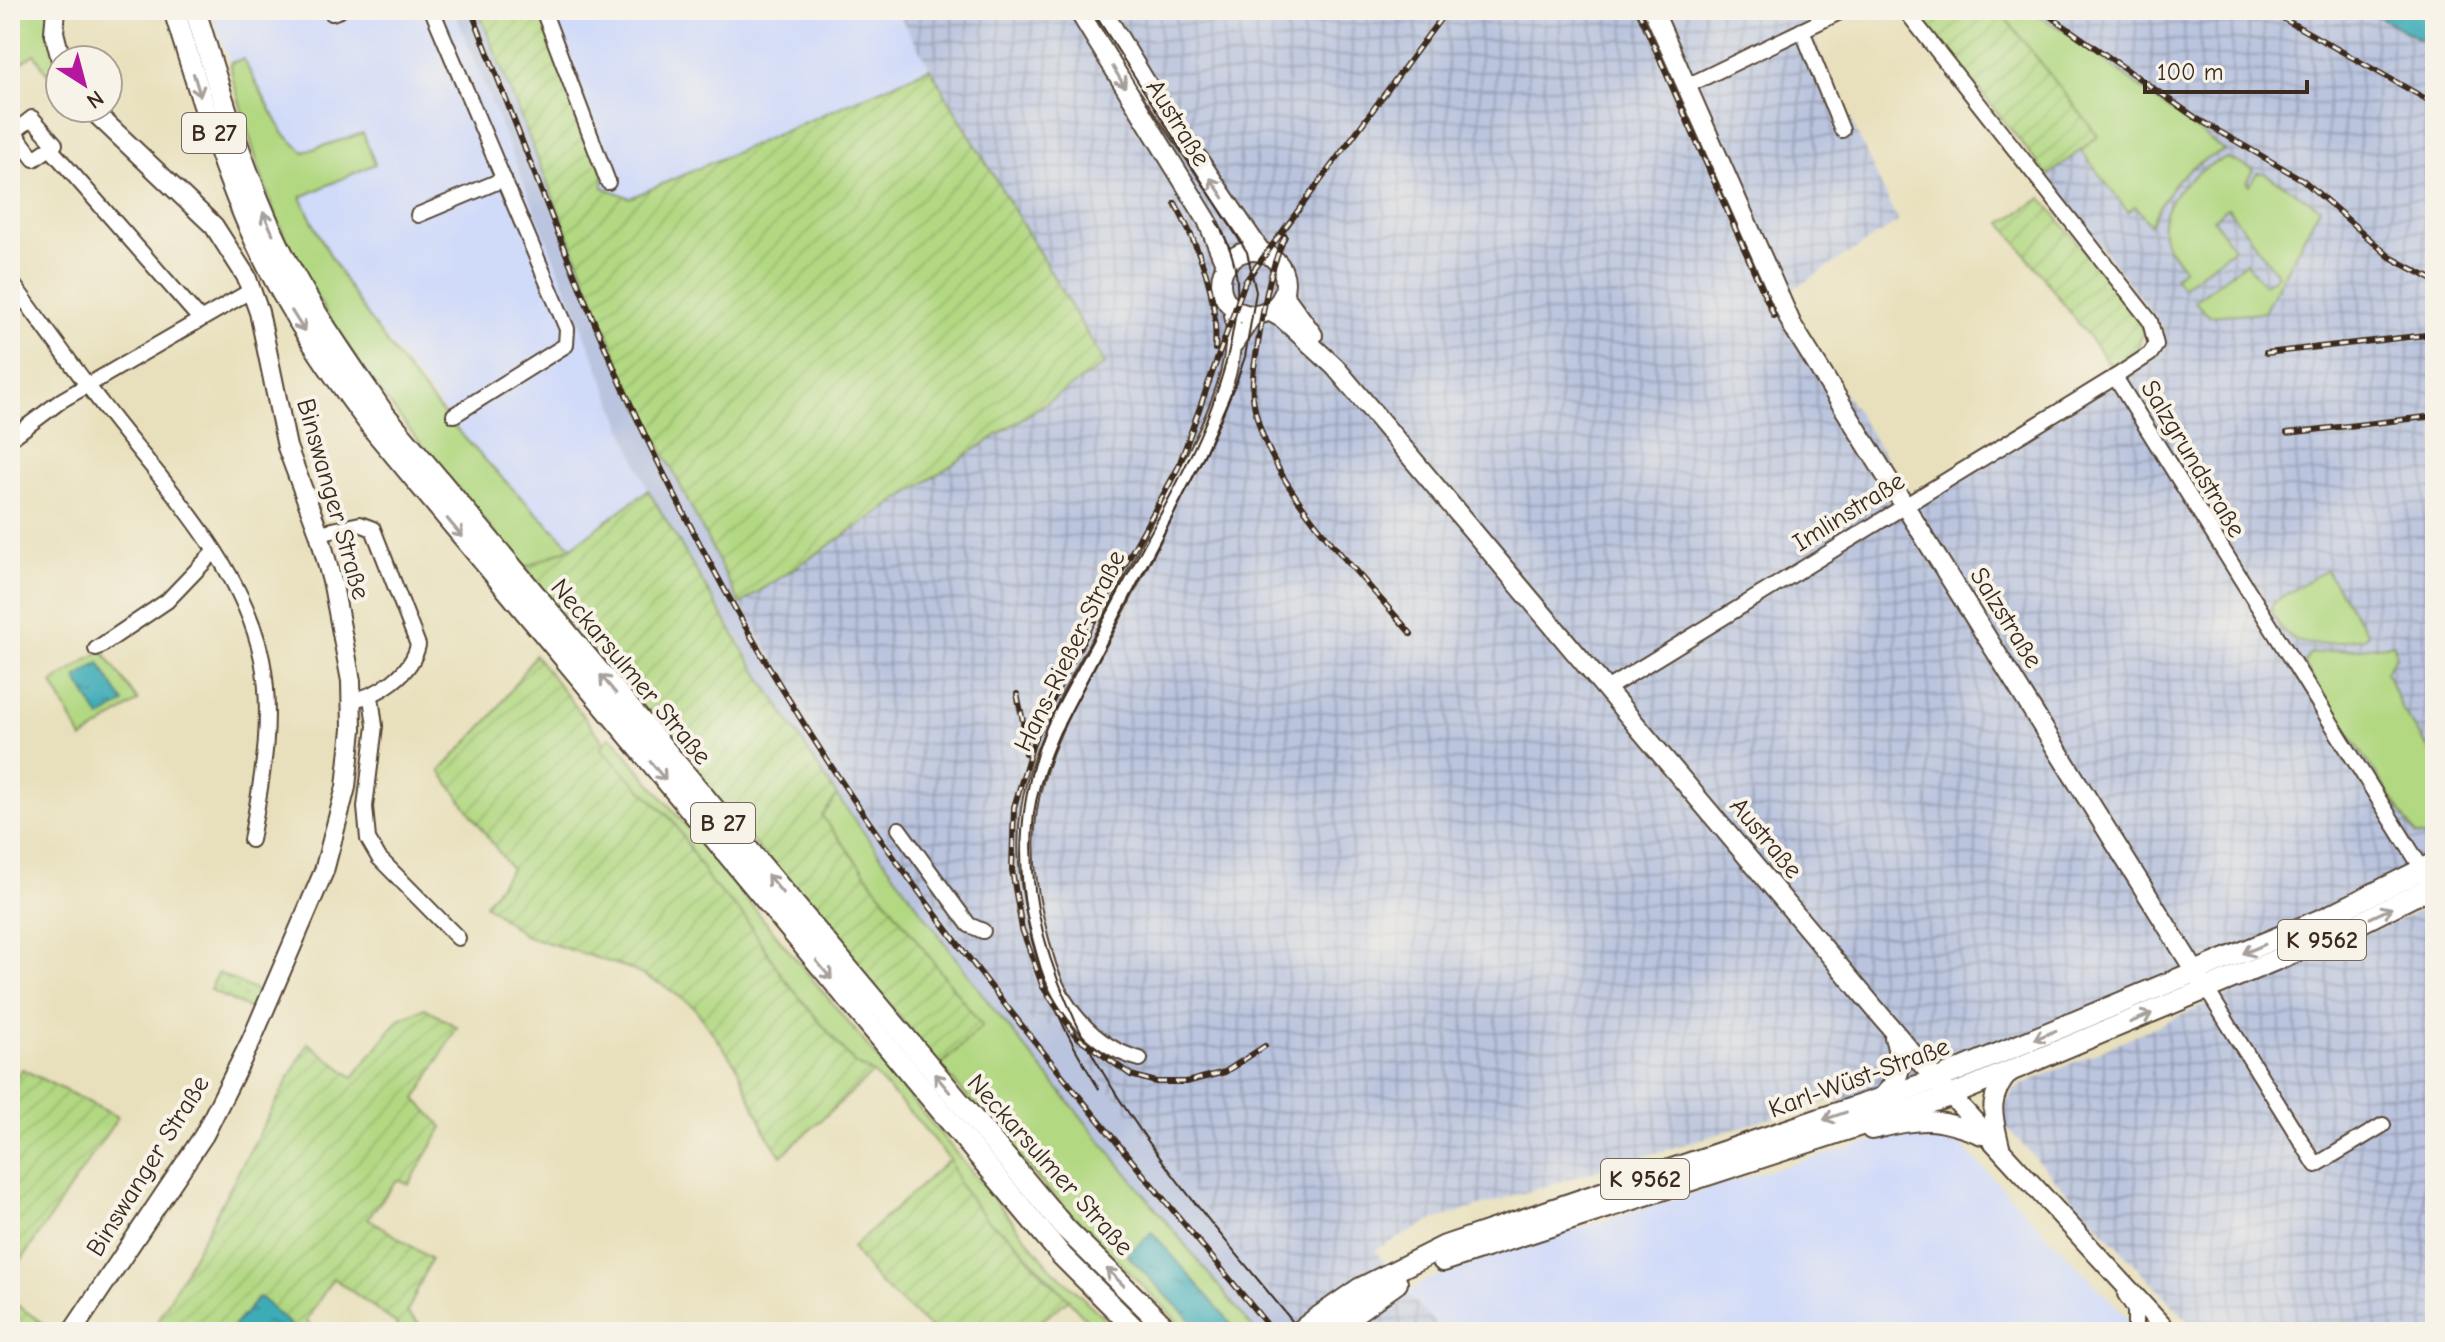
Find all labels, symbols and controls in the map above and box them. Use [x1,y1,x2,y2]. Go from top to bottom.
north arrow [44,44,124,124]
scale bar [2145,44,2307,94]
text: 100 m [2157,58,2224,86]
one-way arrow [1111,65,1127,88]
one-way arrow [190,71,205,97]
street label: Austraße [1140,74,1216,172]
text: N [82,85,109,114]
road number: B 27 [182,113,246,153]
one-way arrow [1208,178,1225,200]
one-way arrow [260,211,275,235]
one-way arrow [291,309,307,332]
street label: Salzgrundstraße [2134,375,2252,543]
street label: Binswanger Straße [290,395,376,603]
street label: Imlinstraße [1788,466,1910,558]
one-way arrow [446,517,464,538]
street label: Hans-Rießer-Straße [1008,545,1132,757]
street label: Salzstraße [1963,562,2049,674]
street label: Neckarsulmer Straße [544,573,718,771]
one-way arrow [599,675,617,695]
one-way arrow [649,760,667,780]
street label: Austraße [1723,791,1809,885]
road number: B 27 [691,803,755,843]
one-way arrow [766,875,784,895]
one-way arrow [2368,905,2392,920]
road number: K 9562 [2278,920,2366,960]
one-way arrow [2242,942,2267,957]
one-way arrow [815,960,833,980]
one-way arrow [2128,1010,2153,1025]
one-way arrow [2033,1029,2058,1044]
street label: Karl-Wüst-Straße [1765,1031,1953,1125]
street label: Neckarsulmer Straße [961,1068,1139,1262]
street label: Binswanger Straße [80,1070,216,1262]
one-way arrow [933,1073,951,1094]
one-way arrow [1823,1109,1848,1124]
road number: K 9562 [1601,1159,1689,1199]
one-way arrow [1106,1268,1125,1287]

